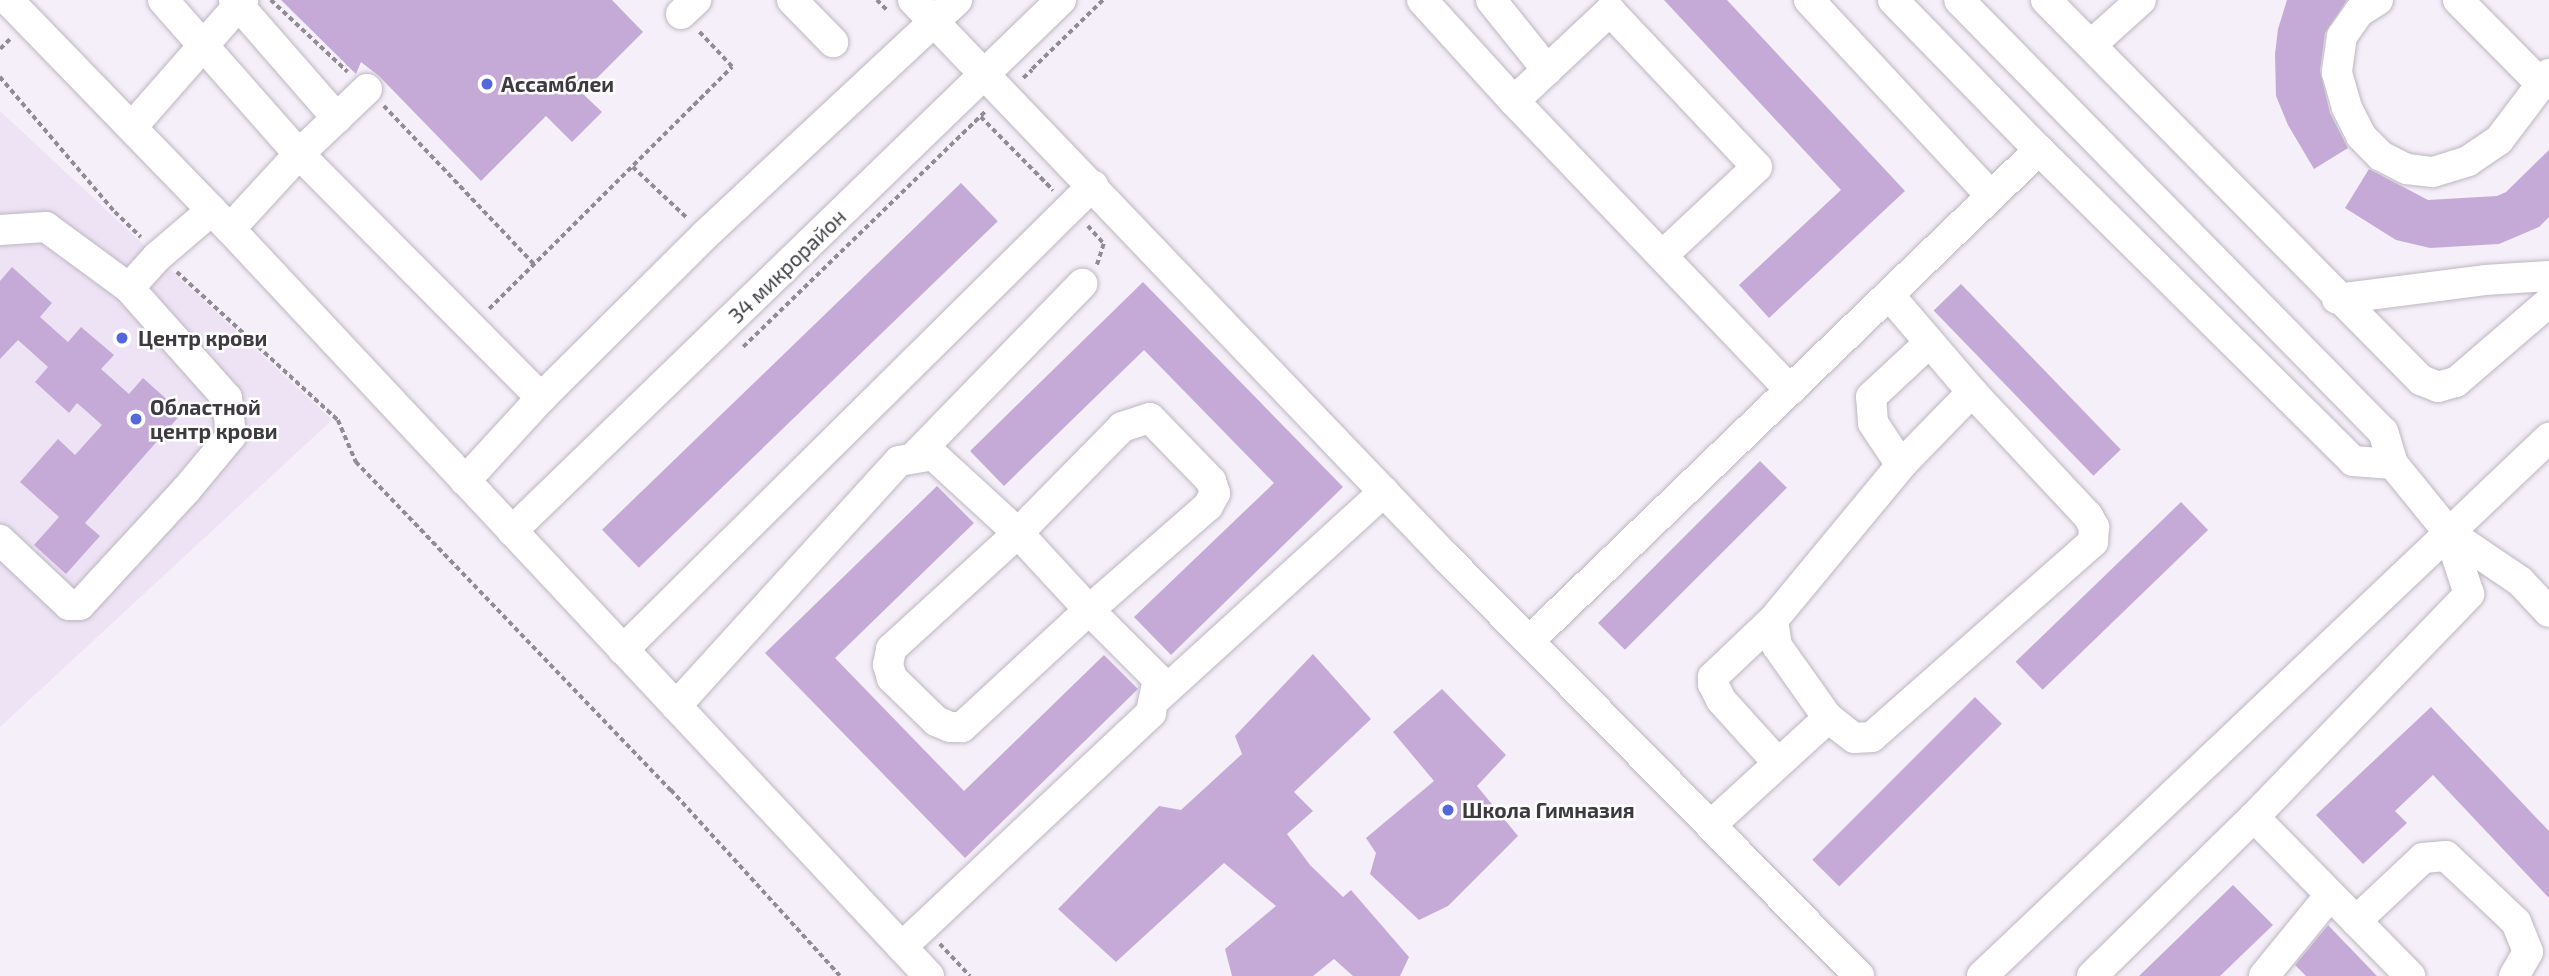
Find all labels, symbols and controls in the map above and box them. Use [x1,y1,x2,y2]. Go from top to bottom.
place label: Ассамблеи [501,71,614,97]
marker: Ассамблеи [479,76,495,92]
street label: 34 микрорайон [723,204,851,328]
place label: Центр крови [138,325,267,351]
marker: Центр крови [112,328,132,348]
place label: Областной центр крови [150,394,277,444]
marker: Областной центр крови [128,411,144,427]
place label: Школа Гимназия [1462,797,1635,823]
marker: Школа Гимназия [1440,802,1456,818]

